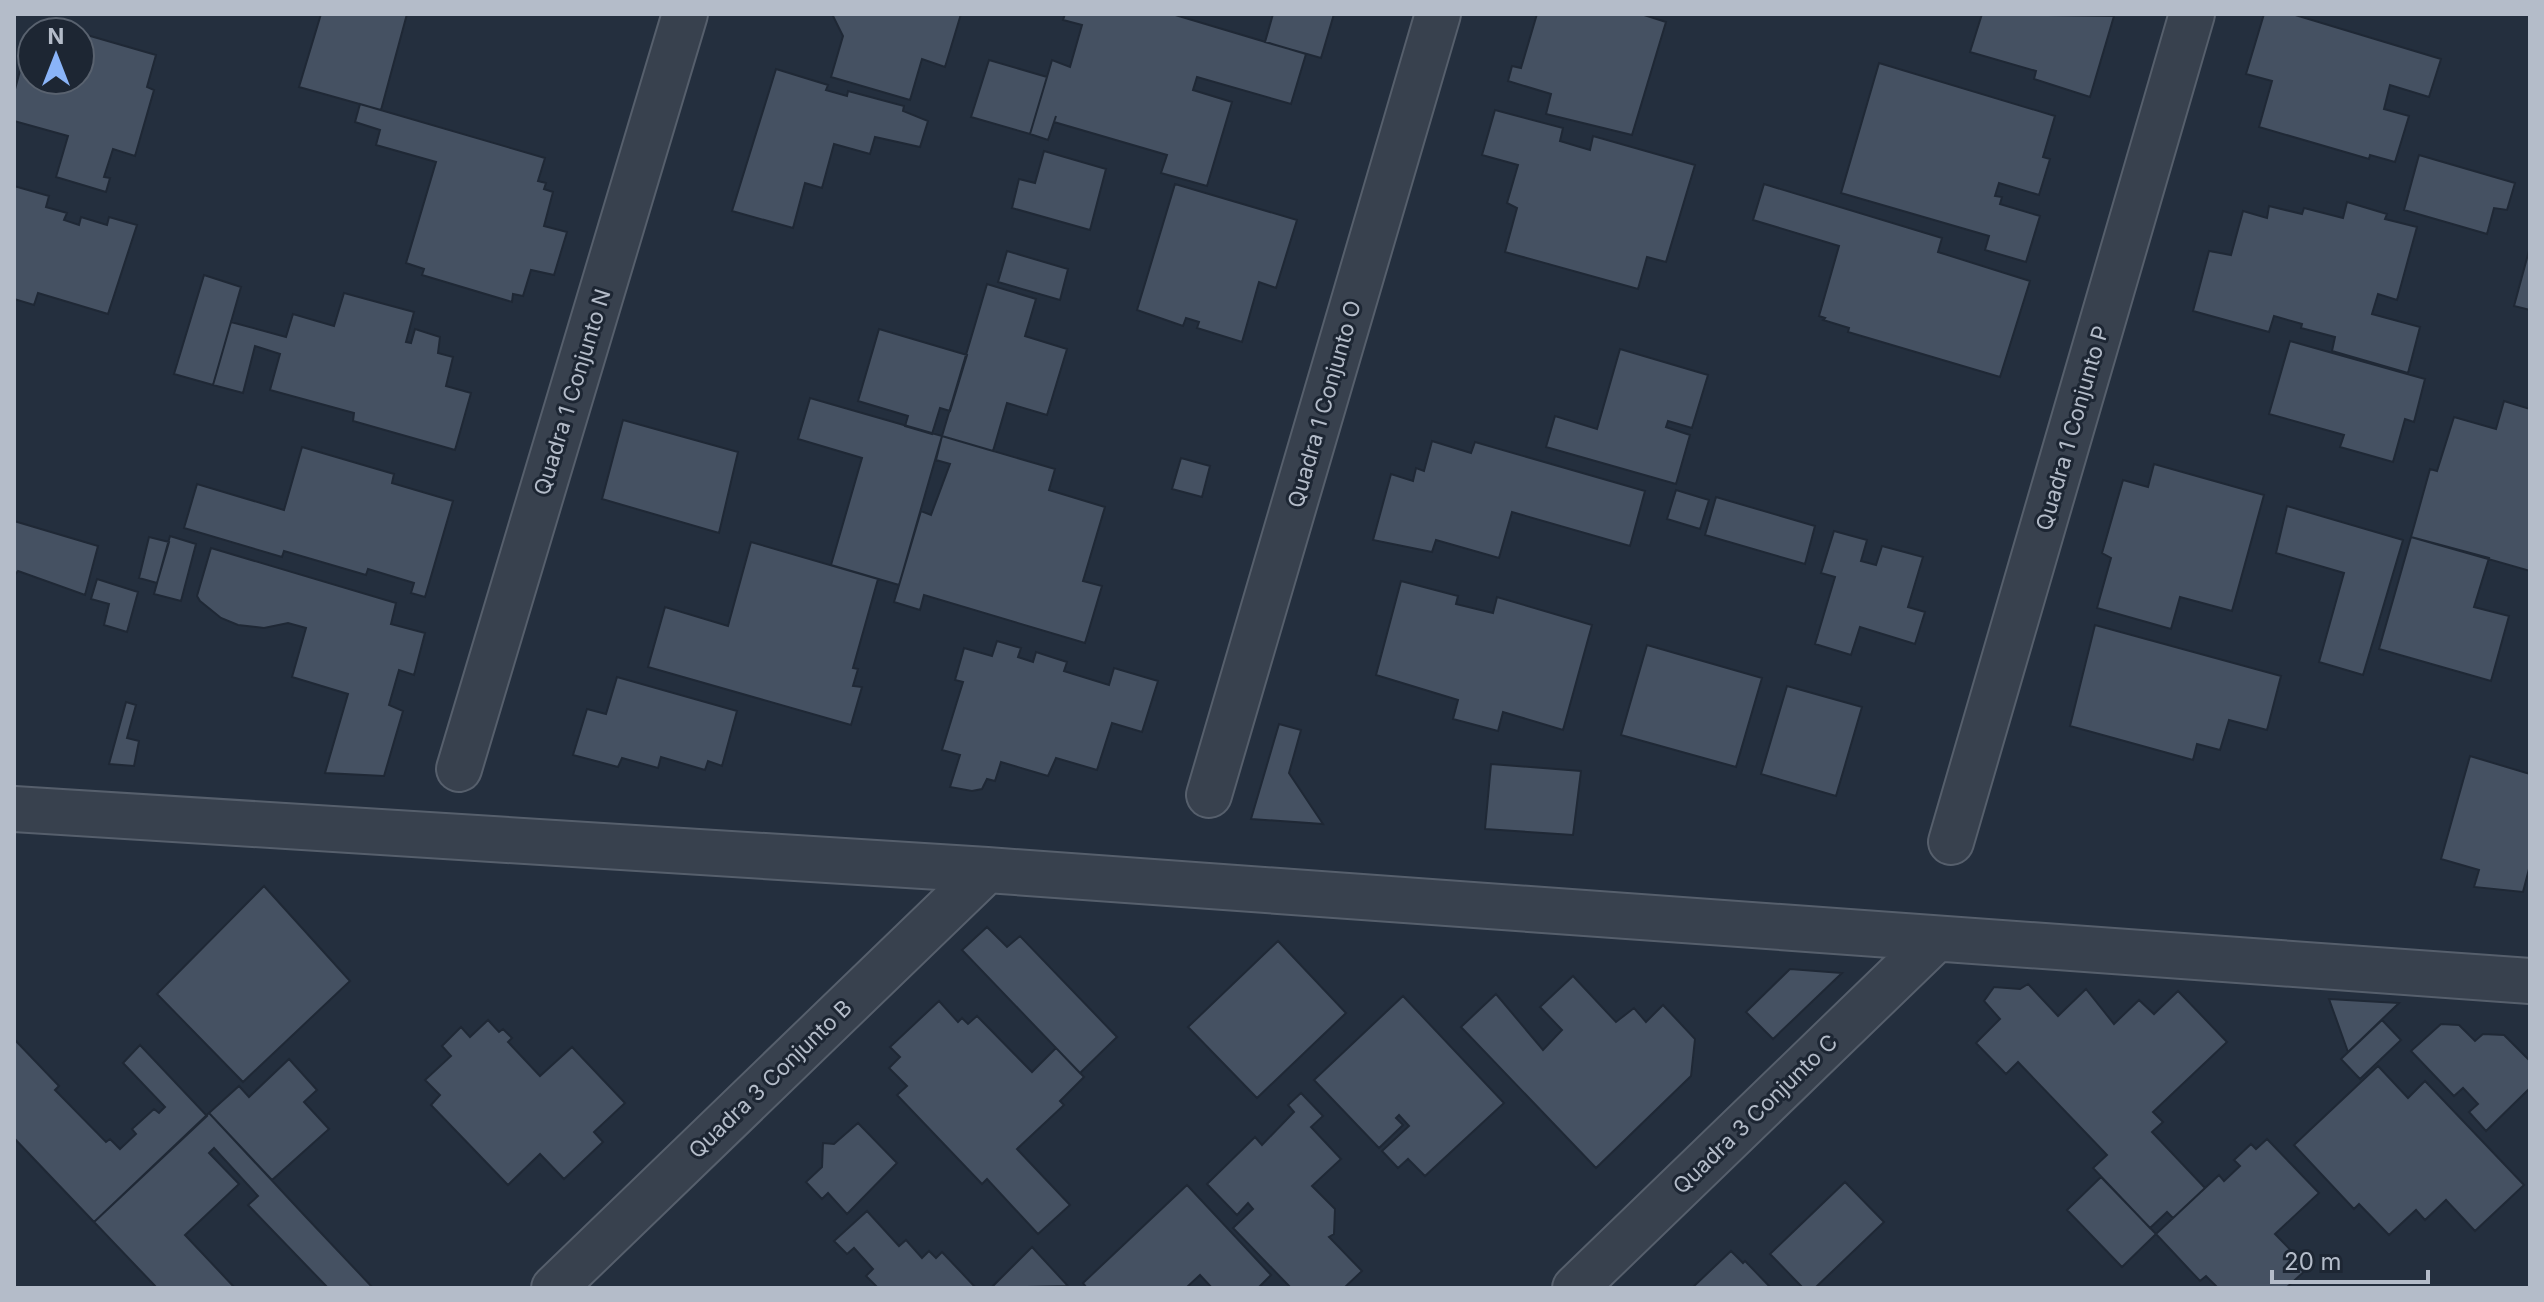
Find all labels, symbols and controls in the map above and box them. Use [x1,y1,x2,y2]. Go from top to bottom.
north arrow [16,16,96,96]
text: N [48,23,64,49]
street label: Quadra 1 Conjunto N [528,286,616,498]
street label: Quadra 1 Conjunto O [1282,297,1366,511]
street label: Quadra 1 Conjunto P [2030,323,2114,533]
street label: Quadra 3 Conjunto B [683,994,857,1164]
street label: Quadra 3 Conjunto C [1667,1029,1843,1199]
scale bar [2272,1234,2428,1284]
text: 20 m [2284,1247,2342,1276]

